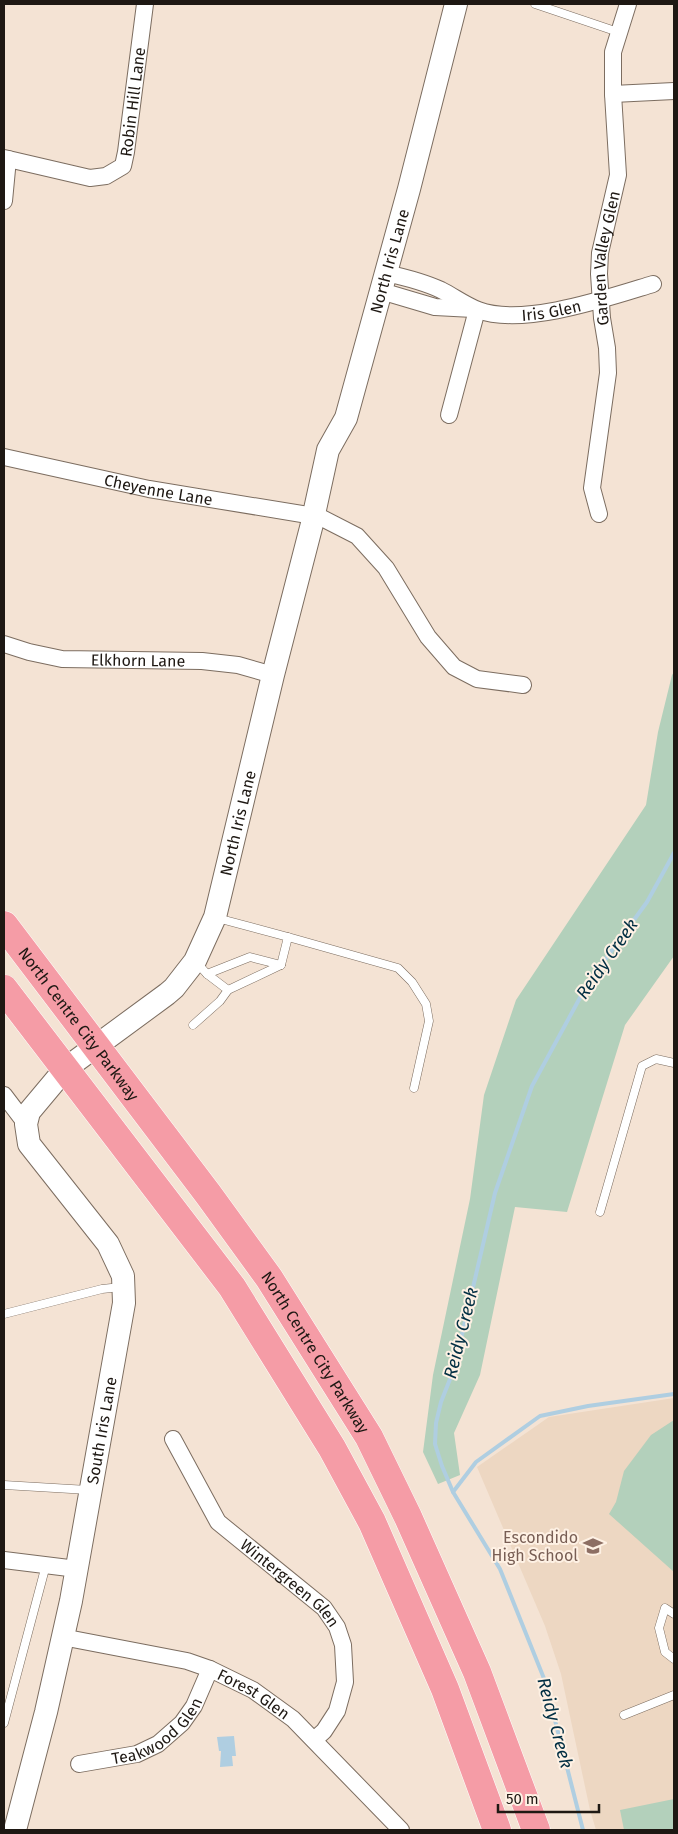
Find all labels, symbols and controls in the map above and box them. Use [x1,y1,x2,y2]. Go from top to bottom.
street label: Robin Hill Lane [116,46,149,158]
street label: Garden Valley Glen [589,189,624,327]
street label: North Iris Lane [366,207,413,316]
street label: Iris Glen [521,296,583,324]
street label: Cheyenne Lane [103,470,214,509]
street label: Elkhorn Lane [91,650,185,670]
street label: North Iris Lane [216,768,259,878]
water label: Reidy Creek [571,914,643,1003]
street label: North Centre City Parkway [15,943,143,1104]
street label: North Centre City Parkway [258,1267,374,1437]
water label: Reidy Creek [439,1285,483,1381]
street label: South Iris Lane [82,1375,120,1486]
place label: Escondido High School [492,1528,578,1565]
street label: Wintergreen Glen [237,1535,344,1630]
school or university icon: Escondido High School [582,1535,604,1557]
street label: Forest Glen [214,1665,294,1723]
water label: Reidy Creek [532,1675,578,1771]
street label: Teakwood Glen [110,1695,206,1768]
scale bar [498,1782,599,1814]
text: 50 m [506,1790,539,1808]

